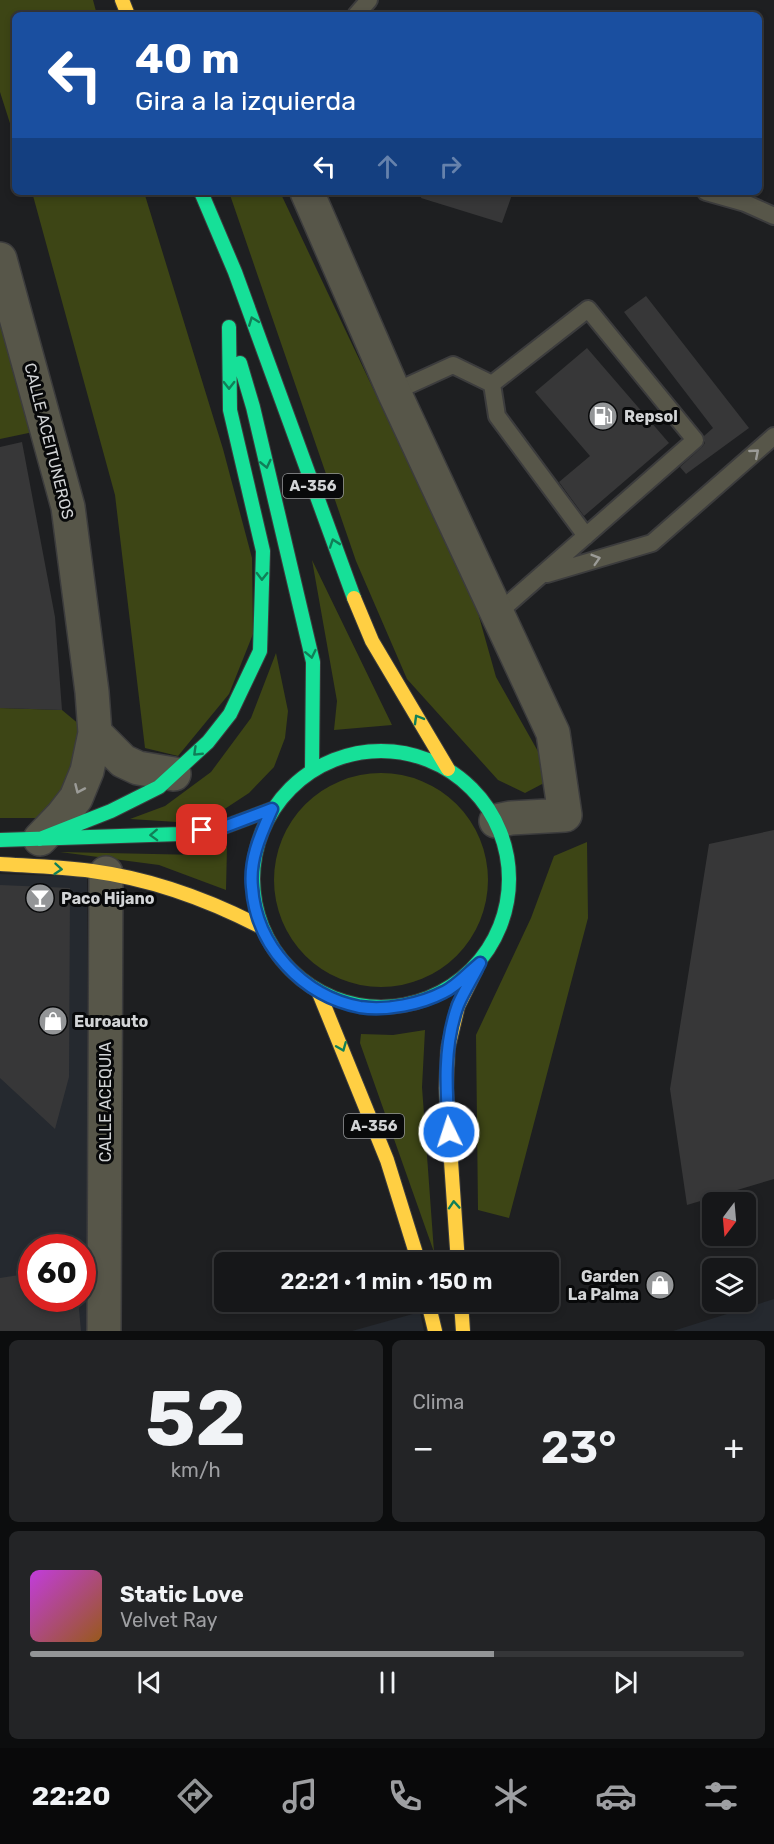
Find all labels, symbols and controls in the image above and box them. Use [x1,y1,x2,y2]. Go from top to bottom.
text: 40 m [135,34,240,84]
icon: left [36,36,114,114]
text: Gira a la izquierda [135,85,356,117]
icon: left [308,150,341,183]
icon: ahead [371,150,404,183]
icon: right [434,150,467,183]
one-way arrow [248,316,260,327]
street label: CALLE ACEITUNEROS [20,361,78,521]
one-way arrow [223,381,235,390]
fuel station icon: Repsol [587,400,619,432]
place label: Repsol [624,407,678,426]
one-way arrow [748,449,759,460]
one-way arrow [259,459,272,469]
road number: A-356 [283,474,343,498]
one-way arrow [328,539,341,549]
one-way arrow [590,554,601,566]
one-way arrow [256,572,268,581]
one-way arrow [304,649,317,659]
one-way arrow [414,715,425,725]
one-way arrow [193,745,204,756]
one-way arrow [74,783,86,794]
pin [176,804,227,855]
icon: arrive [185,813,218,846]
one-way arrow [150,829,159,842]
one-way arrow [54,862,63,875]
bar icon: Paco Hijano [24,882,56,914]
place label: Paco Hijano [61,889,155,908]
shop icon: Euroauto [37,1005,69,1037]
place label: Euroauto [74,1012,149,1031]
one-way arrow [335,1041,347,1052]
street label: CALLE ACEQUIA [96,1042,115,1162]
position arrow [417,1100,481,1164]
road number: A-356 [344,1114,404,1138]
north arrow [702,1192,756,1246]
map controls [702,1192,756,1312]
one-way arrow [448,1200,461,1209]
speed limit sign: 60 [18,1234,96,1312]
button: layers [702,1258,756,1312]
place label: Garden La Palma [568,1267,639,1304]
text: 22:21 · 1 min · 150 m [281,1268,492,1295]
shop icon: Garden La Palma [644,1269,676,1301]
text: 52 [145,1372,246,1465]
text: Clima [413,1390,464,1414]
text: 23° [541,1421,617,1474]
text: − [413,1428,434,1467]
text: + [723,1428,744,1467]
text: km/h [171,1458,221,1482]
text: Static Love [120,1581,244,1608]
text: Velvet Ray [120,1608,218,1632]
icon: previous [133,1666,166,1699]
icon: pause [371,1666,404,1699]
icon: next [609,1666,642,1699]
icon: directions [174,1775,216,1817]
icon: music [279,1775,321,1817]
icon: phone [384,1775,426,1817]
icon: climate [490,1775,532,1817]
icon: car [595,1775,637,1817]
icon: filters [700,1775,742,1817]
text: 22:20 [32,1780,111,1812]

